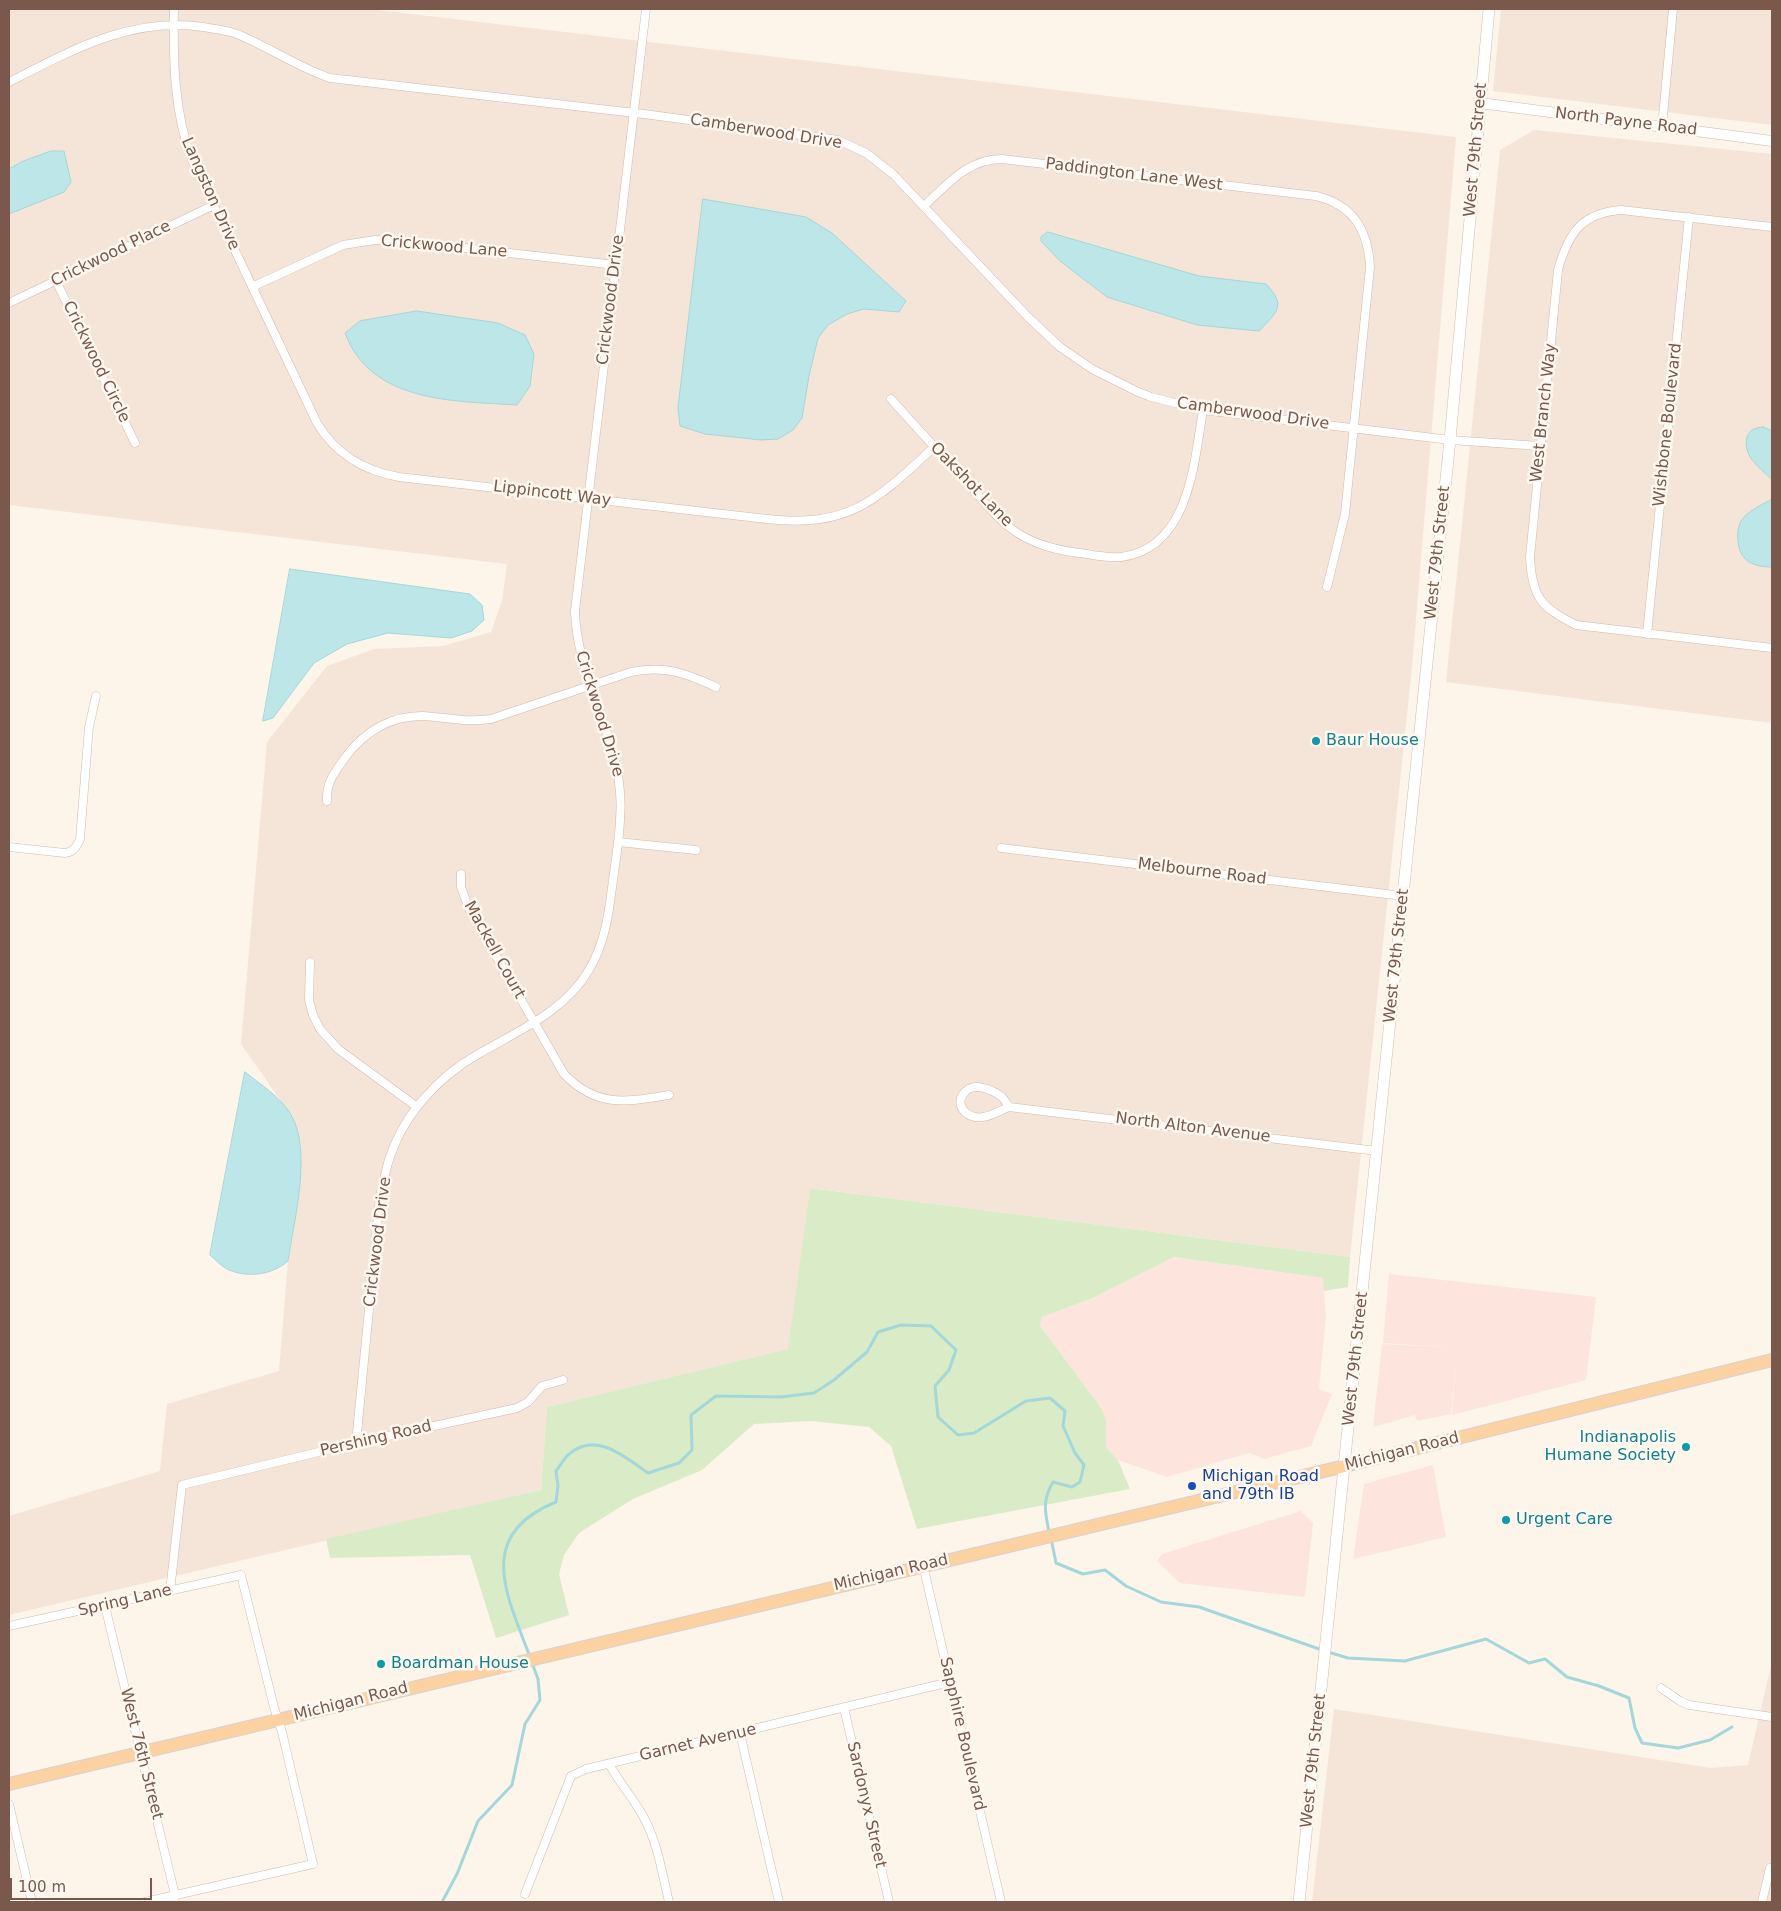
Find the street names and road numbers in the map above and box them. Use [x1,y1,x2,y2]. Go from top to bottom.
street label: West 79th Street [1461,82,1491,218]
street label: North Payne Road [1554,104,1698,140]
street label: Camberwood Drive [689,110,843,154]
street label: Langston Drive [177,135,243,253]
street label: Paddington Lane West [1044,155,1224,195]
street label: Crickwood Place [48,217,174,291]
street label: Crickwood Lane [380,232,508,262]
street label: Crickwood Drive [594,234,628,366]
street label: Crickwood Circle [58,298,134,426]
street label: West Branch Way [1527,342,1561,484]
street label: Wishbone Boulevard [1650,342,1686,508]
street label: Camberwood Drive [1176,394,1330,434]
street label: Oakshot Lane [926,439,1016,531]
street label: Lippincott Way [492,477,612,511]
street label: West 79th Street [1421,485,1455,621]
street label: Crickwood Drive [571,649,627,779]
street label: Melbourne Road [1136,855,1268,889]
street label: West 79th Street [1380,888,1414,1024]
street label: Mackell Court [459,898,529,1002]
street label: North Alton Avenue [1114,1109,1272,1147]
street label: Crickwood Drive [361,1176,395,1308]
street label: West 79th Street [1339,1291,1373,1427]
street label: Pershing Road [318,1417,434,1461]
street label: Michigan Road [1343,1429,1461,1475]
street label: Michigan Road [832,1550,950,1596]
street label: Spring Lane [76,1581,174,1621]
street label: Sapphire Boulevard [935,1655,989,1813]
street label: Michigan Road [292,1679,410,1725]
street label: West 76th Street [115,1686,167,1822]
street label: West 79th Street [1297,1693,1331,1829]
street label: Garnet Avenue [638,1720,758,1766]
street label: Sardonyx Street [842,1740,890,1870]

